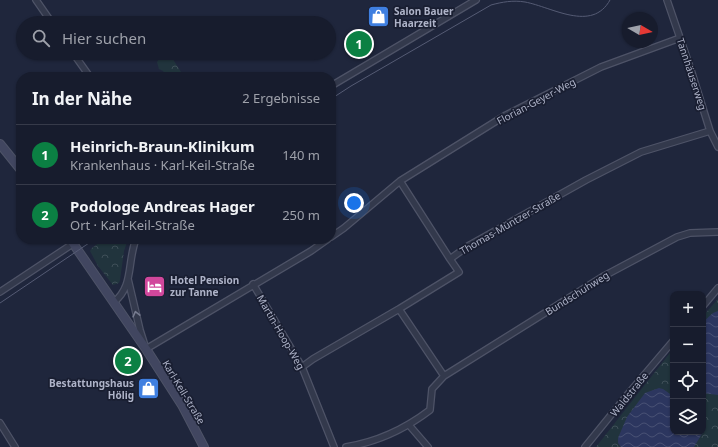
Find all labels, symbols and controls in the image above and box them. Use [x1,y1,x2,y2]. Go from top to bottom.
shop icon: Salon Bauer Haarzeit [365,4,391,30]
place label: Salon Bauer Haarzeit [394,4,454,30]
north arrow [622,12,658,48]
search box [16,16,336,60]
icon: search [30,27,52,49]
text: Hier suchen [62,28,146,48]
pin: 1 [346,29,372,59]
street label: Tannhäuserweg [674,36,710,112]
street label: Florian-Geyer-Weg [494,74,578,128]
text: In der Nähe [32,87,132,110]
text: 2 Ergebnisse [242,89,320,107]
text: Heinrich-Braun-Klinikum [70,136,255,156]
text: 1 [41,146,49,164]
text: 140 m [282,146,320,164]
text: Krankenhaus · Karl-Keil-Straße [70,156,255,174]
street label: Thomas-Müntzer-Straße [457,188,563,258]
your location [344,193,364,213]
text: Podologe Andreas Hager [70,196,255,216]
text: 2 [41,206,49,224]
text: 250 m [282,206,320,224]
text: Ort · Karl-Keil-Straße [70,216,195,234]
street label: Bundschuhweg [542,268,612,318]
hotel icon: Hotel Pension zur Tanne [141,273,167,299]
place label: Hotel Pension zur Tanne [170,273,239,299]
map controls [670,291,706,435]
button: + [670,291,706,327]
street label: Martin-Hoop-Weg [254,292,308,372]
one-way arrow [132,311,140,317]
button: − [670,327,706,363]
pin: 2 [115,346,141,376]
street label: Karl-Keil-Straße [159,357,209,427]
button: locate [670,363,706,399]
street label: Waldstraße [607,369,651,419]
place label: Bestattungshaus Hölig [49,376,134,402]
shop icon: Bestattungshaus Hölig [136,376,162,402]
button: layers [670,399,706,435]

